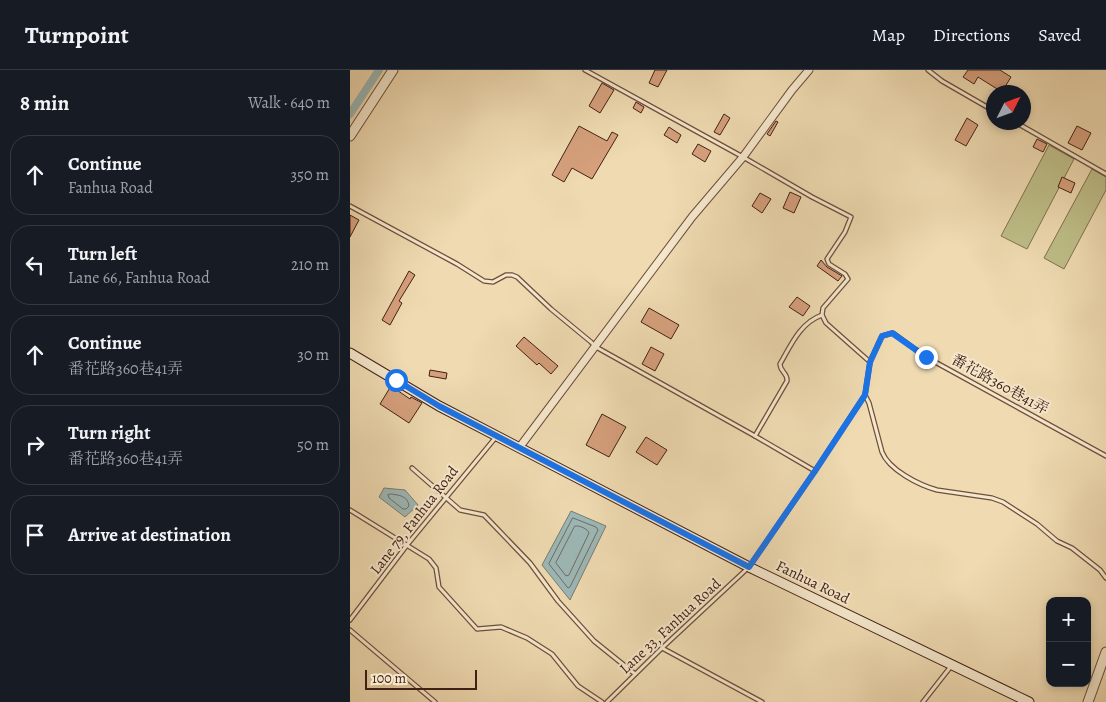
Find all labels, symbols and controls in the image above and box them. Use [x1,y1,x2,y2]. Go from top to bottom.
text: Turnpoint [25,19,129,51]
text: Map [872,23,905,47]
text: Directions [933,23,1010,47]
text: Saved [1038,23,1081,47]
north arrow [986,85,1031,130]
text: 8 min [20,89,69,117]
text: Walk · 640 m [248,92,330,114]
text: Continue [68,151,142,177]
icon: ahead [21,161,49,189]
text: 350 m [290,164,329,186]
text: Fanhua Road [68,177,153,199]
text: Turn left [68,241,137,267]
icon: left [21,251,49,279]
text: 210 m [291,254,329,276]
text: Lane 66, Fanhua Road [68,267,210,289]
text: Continue [68,330,142,356]
icon: ahead [21,341,49,369]
text: 30 m [297,344,329,366]
route end [915,346,938,369]
street label: 番花路360巷41弄 [948,349,1052,419]
text: 番花路360巷41弄 [68,358,183,380]
route start [385,369,408,392]
text: Turn right [68,420,150,446]
icon: right [21,431,49,459]
text: 50 m [297,434,329,456]
text: 番花路360巷41弄 [68,448,183,470]
street label: Lane 79, Fanhua Road [365,461,463,578]
icon: arrive [21,521,49,549]
text: Arrive at destination [68,522,231,548]
street label: Fanhua Road [773,556,854,609]
street label: Lane 33, Fanhua Road [615,573,726,678]
map controls [1046,597,1091,687]
button: + [1046,597,1091,642]
button: − [1046,642,1091,687]
scale bar [365,667,478,690]
text: 100 m [372,669,406,688]

